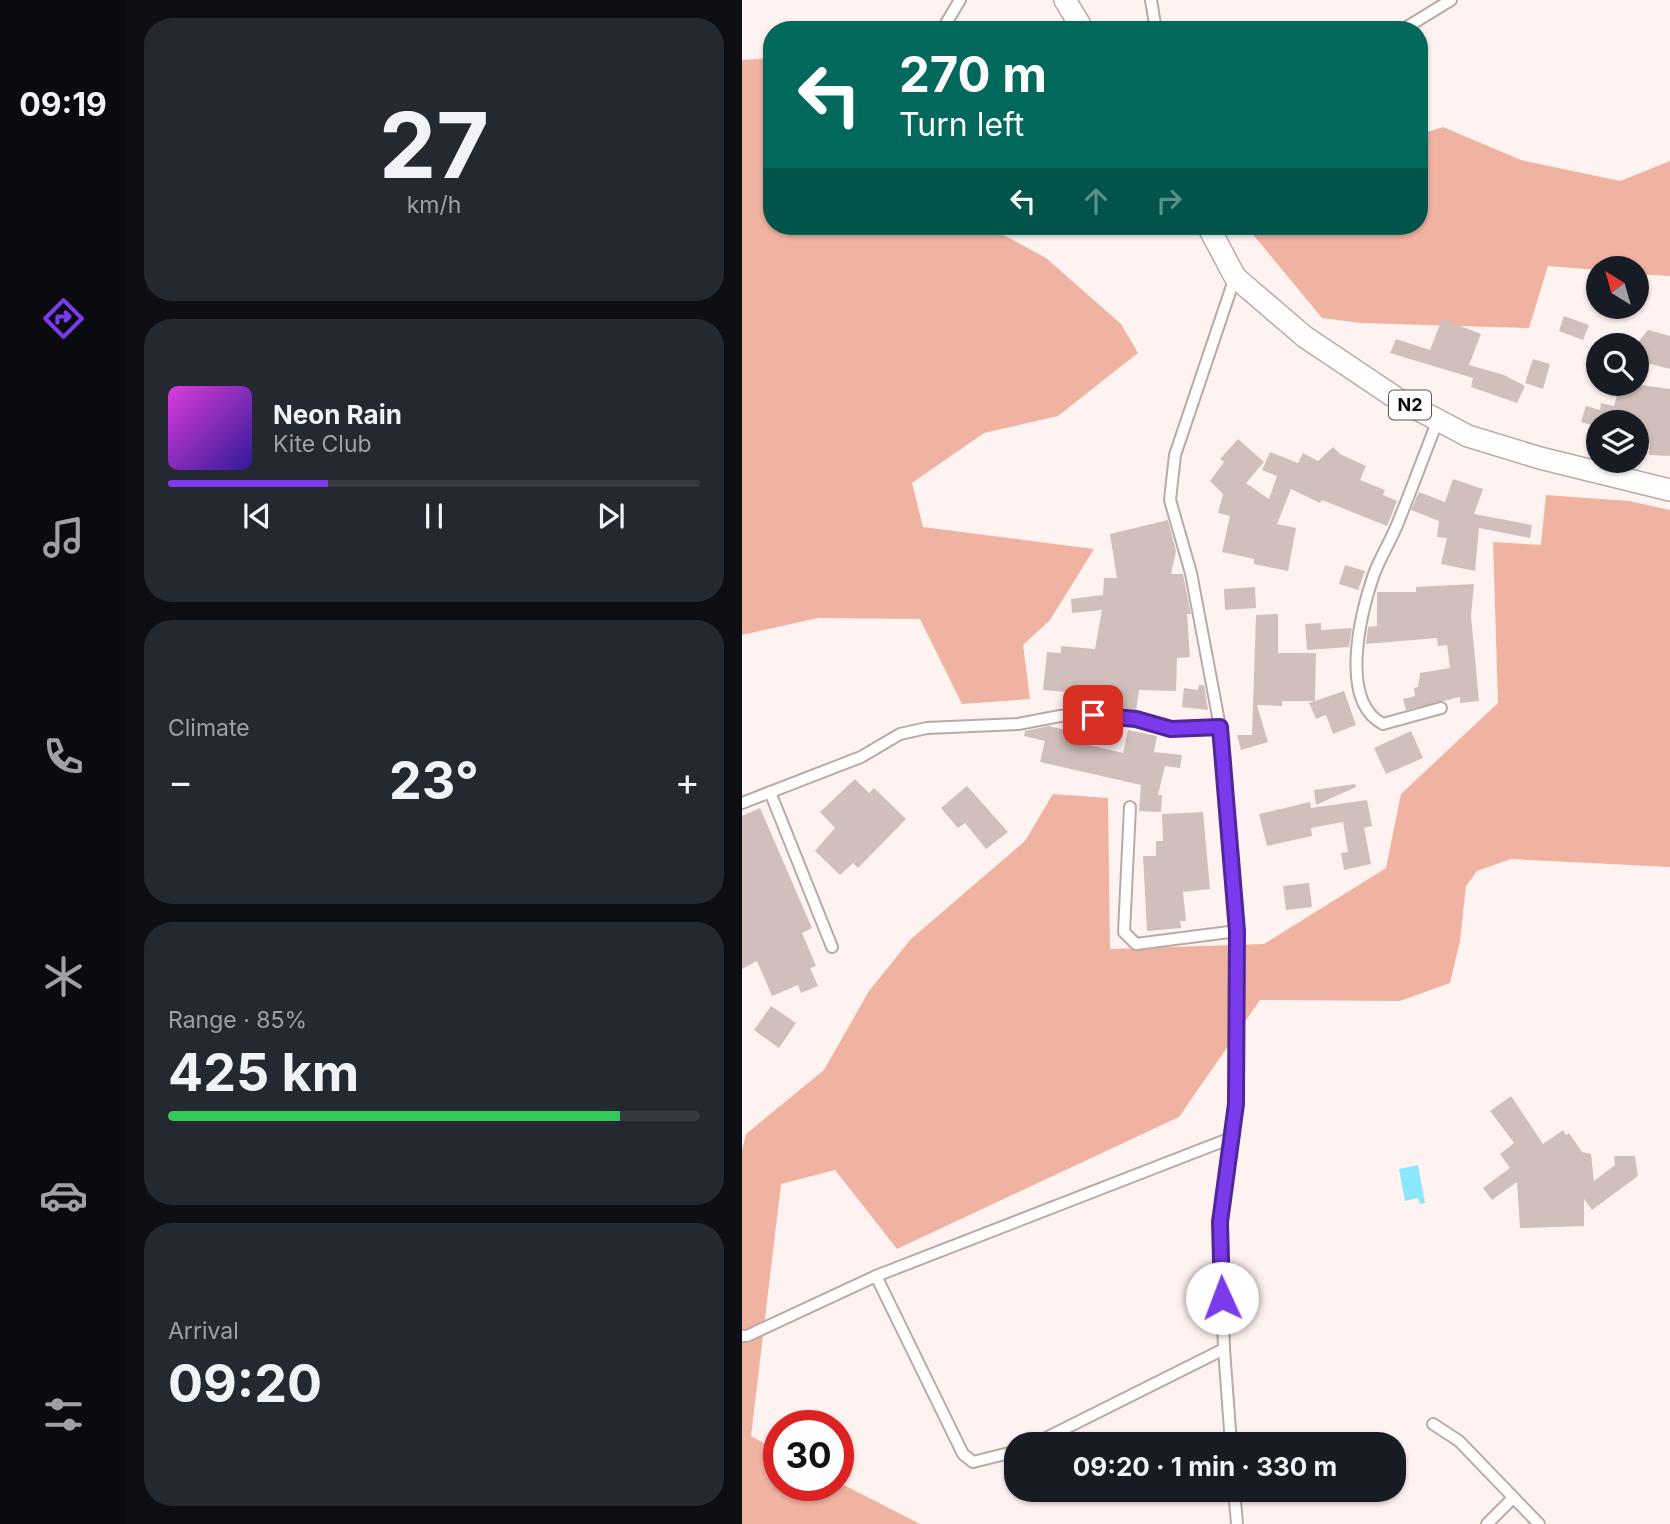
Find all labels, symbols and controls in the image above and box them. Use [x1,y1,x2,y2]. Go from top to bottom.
text: 270 m [899,45,1047,104]
icon: left [784,49,875,140]
text: 09:19 [19,85,107,124]
text: 27 [379,90,489,200]
text: Turn left [899,105,1024,144]
icon: left [1004,182,1042,220]
icon: ahead [1077,182,1115,220]
icon: right [1150,182,1188,220]
text: km/h [407,191,461,219]
north arrow [1586,256,1648,318]
map controls [1586,256,1649,473]
icon: directions [39,294,88,343]
button: search [1586,333,1649,396]
road number: N2 [1389,390,1431,419]
text: Neon Rain [273,399,402,430]
button: layers [1586,410,1649,473]
text: Kite Club [273,430,372,458]
icon: previous [238,497,276,535]
icon: pause [415,497,453,535]
icon: next [592,497,630,535]
icon: music [39,513,88,562]
pin [1063,685,1123,745]
icon: arrive [1074,696,1112,734]
text: Climate [168,714,250,742]
icon: phone [39,732,88,781]
text: 23° [389,749,479,812]
text: − [168,758,193,804]
text: + [675,758,700,804]
icon: climate [39,952,88,1001]
text: Range · 85% [168,1006,307,1034]
text: 425 km [168,1041,359,1104]
icon: car [39,1171,88,1220]
position arrow [1185,1261,1259,1335]
text: Arrival [168,1317,239,1345]
text: 09:20 [168,1352,322,1415]
icon: filters [39,1390,88,1439]
speed limit sign: 30 [763,1410,854,1501]
text: 09:20 · 1 min · 330 m [1073,1451,1337,1482]

